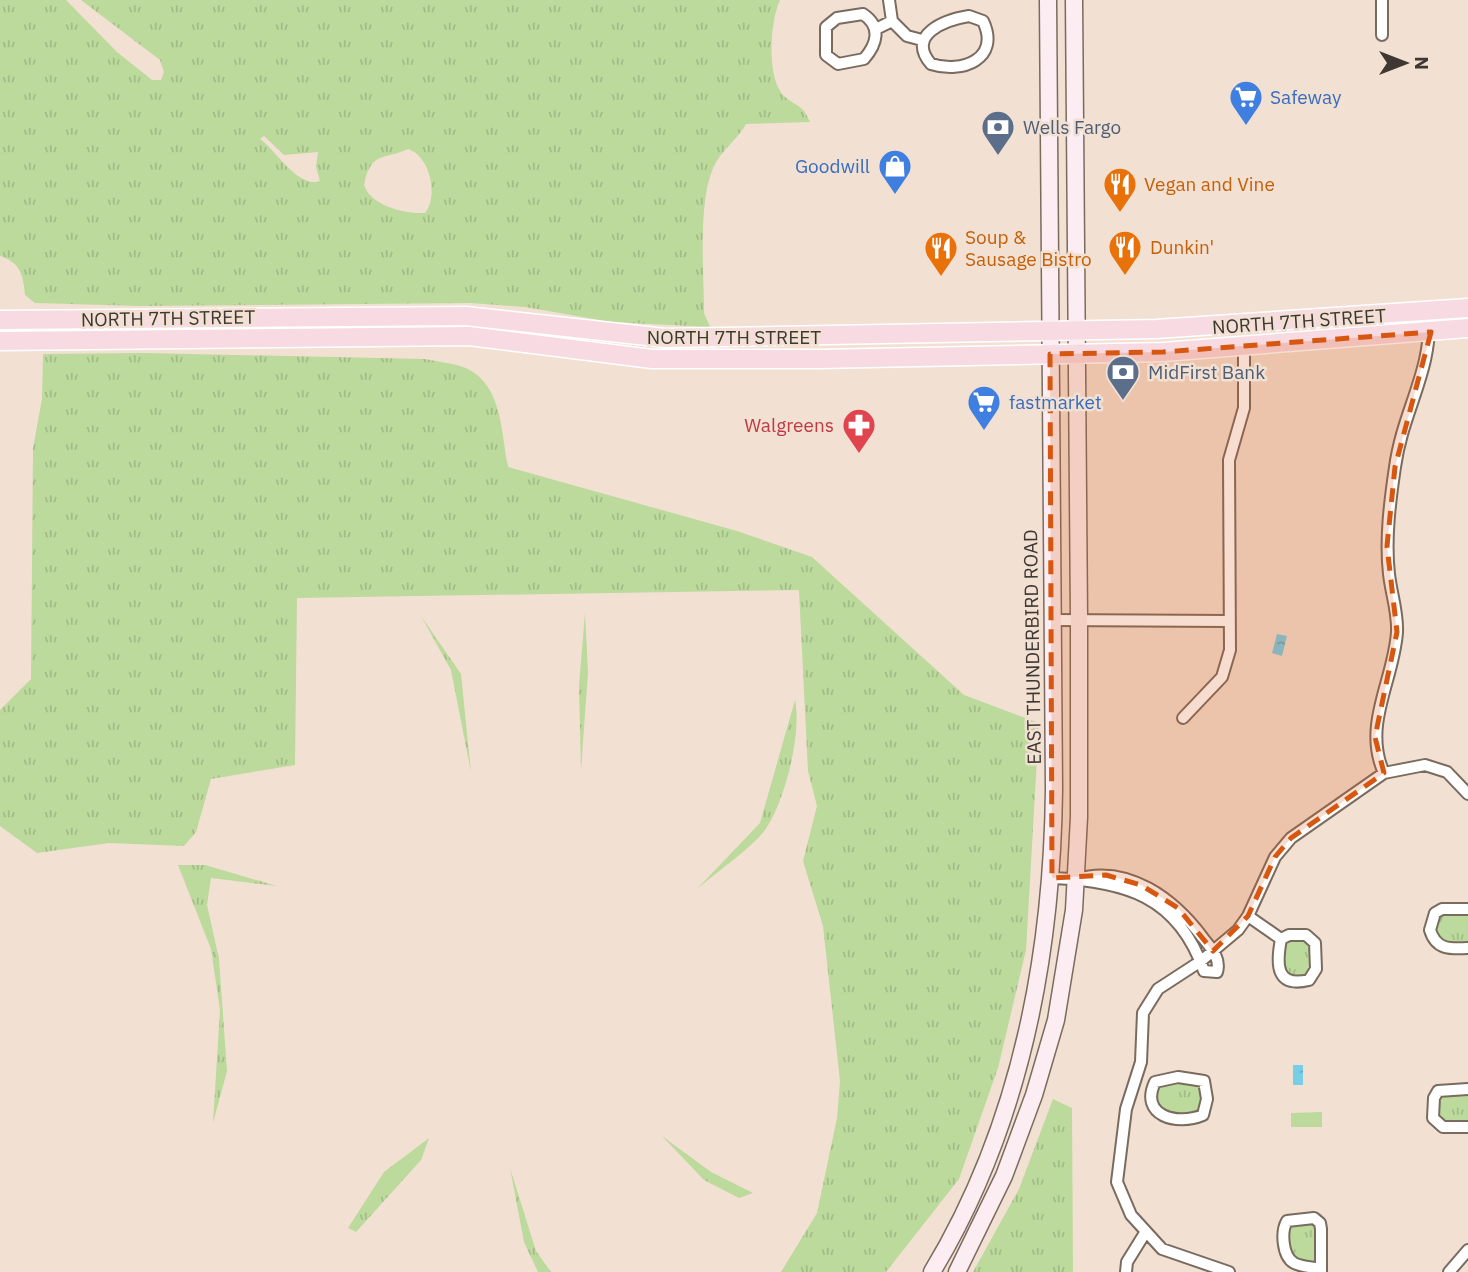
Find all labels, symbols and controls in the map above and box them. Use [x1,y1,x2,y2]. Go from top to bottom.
north arrow [1370,28,1440,98]
text: N [1410,56,1434,70]
supermarket icon: Safeway [1227,78,1265,127]
place label: Safeway [1270,85,1342,109]
bank icon: Wells Fargo [979,108,1017,157]
place label: Wells Fargo [1023,115,1121,139]
shop icon: Goodwill [876,147,914,196]
place label: Goodwill [795,154,870,178]
restaurant icon: Vegan and Vine [1101,165,1139,214]
place label: Vegan and Vine [1144,172,1275,196]
place label: Soup & Sausage Bistro [965,225,1092,271]
restaurant icon: Dunkin' [1106,228,1144,277]
restaurant icon: Soup & Sausage Bistro [922,229,960,278]
place label: Dunkin' [1150,235,1214,259]
street label: NORTH 7TH STREET [1211,303,1387,339]
street label: NORTH 7TH STREET [81,304,256,332]
street label: NORTH 7TH STREET [647,325,821,349]
bank icon: MidFirst Bank [1104,353,1142,402]
place label: MidFirst Bank [1148,360,1265,384]
supermarket icon: fastmarket [965,383,1003,432]
place label: fastmarket [1009,390,1102,414]
pharmacy icon: Walgreens [840,406,878,455]
place label: Walgreens [744,413,834,437]
street label: EAST THUNDERBIRD ROAD [1018,529,1046,765]

